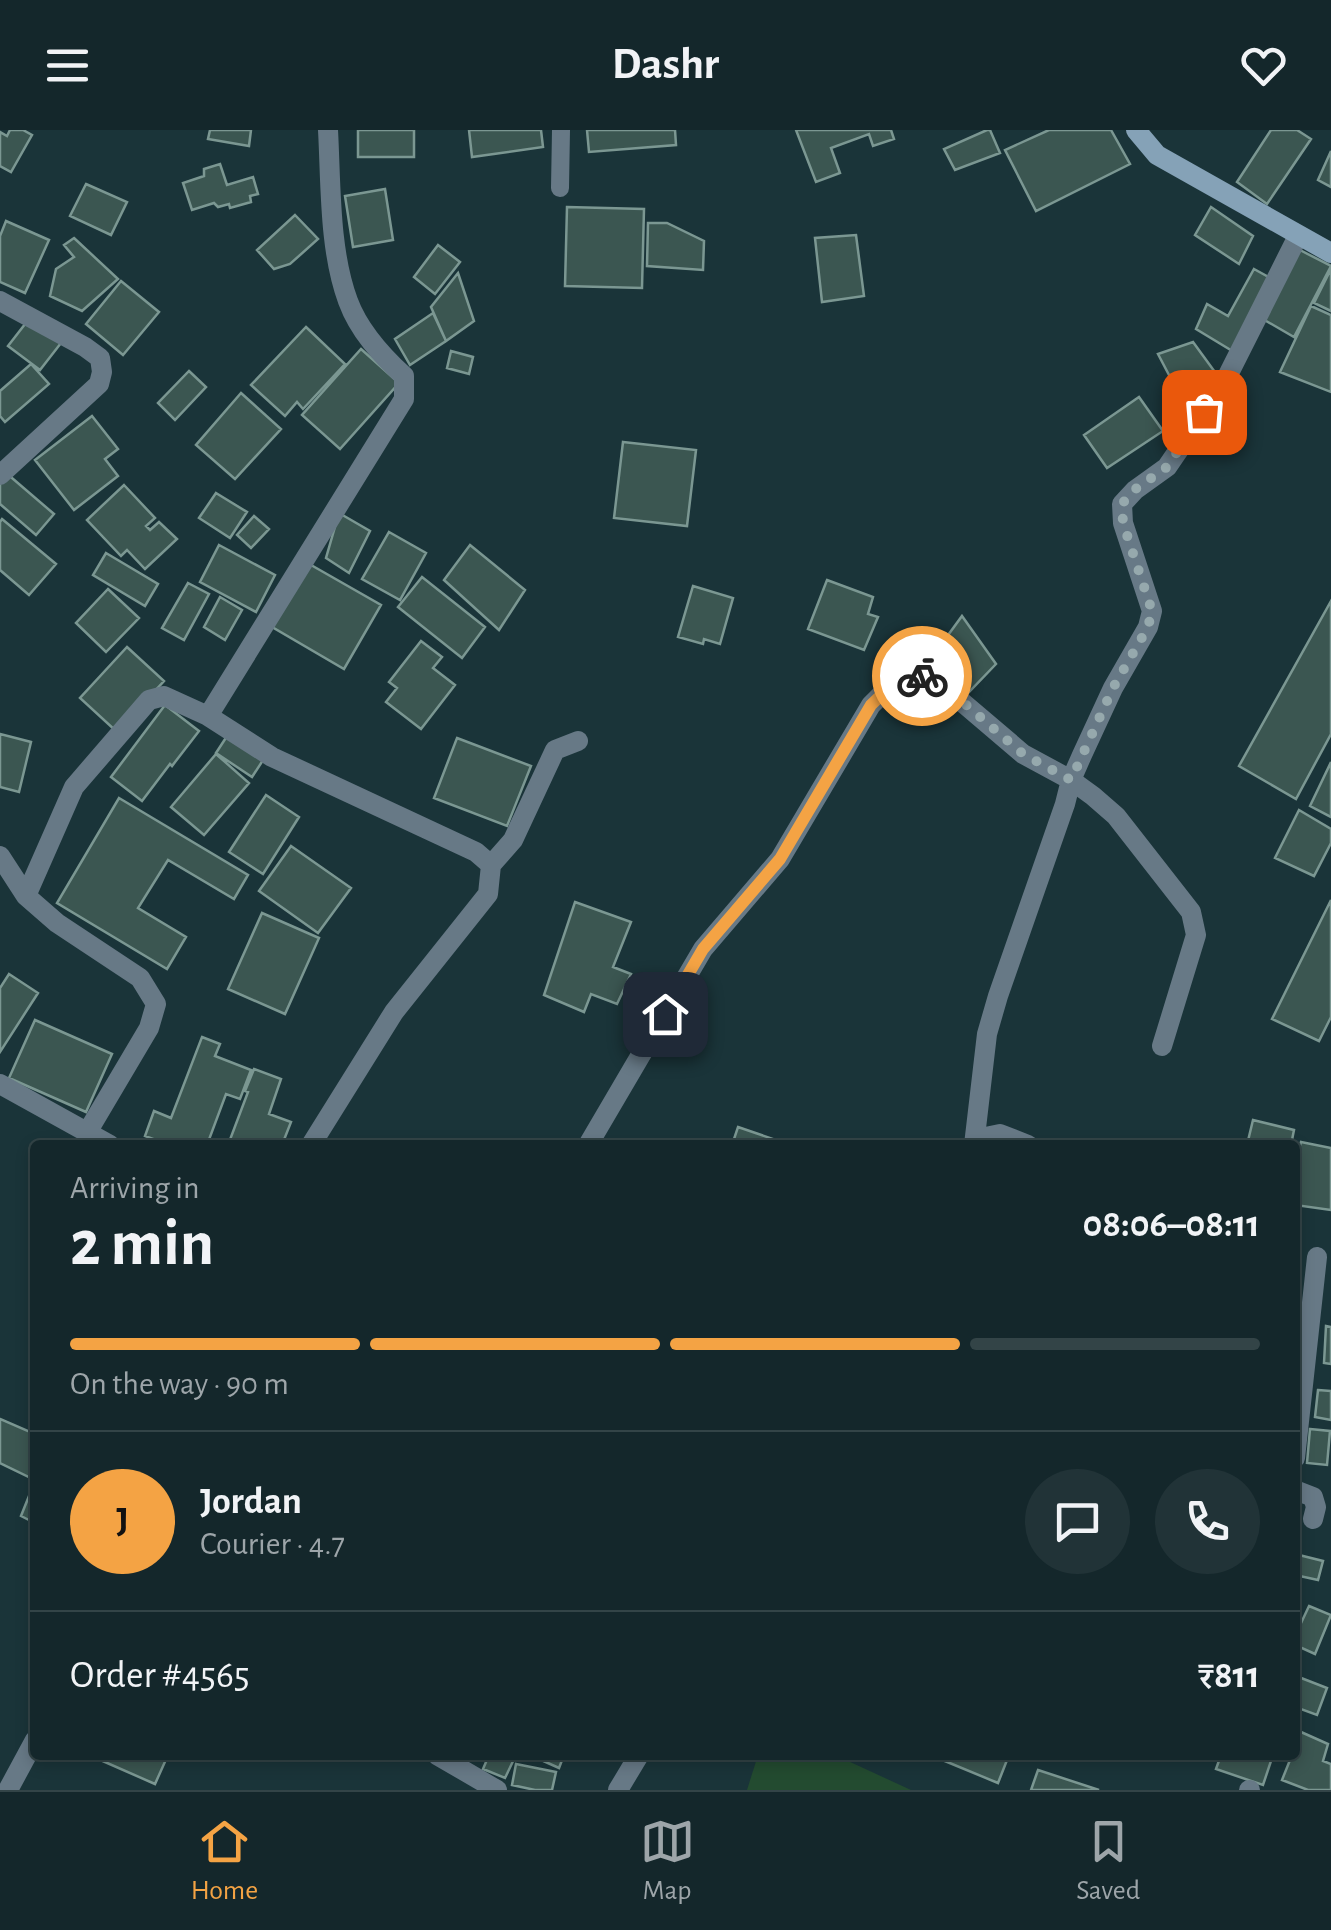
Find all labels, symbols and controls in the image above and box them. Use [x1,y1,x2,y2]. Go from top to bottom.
icon: menu [40,38,95,93]
icon: heart [1236,38,1291,93]
text: Dashr [612,42,719,87]
pin [1162,370,1247,455]
icon: bag [1177,385,1232,440]
courier [872,626,972,726]
icon: bike [895,649,950,704]
pin [623,972,708,1057]
icon: home [638,987,693,1042]
text: Arriving in [70,1172,199,1204]
text: 08:06–08:11 [1083,1206,1260,1244]
text: 2 min [70,1212,214,1277]
text: On the way · 90 m [70,1368,289,1400]
button: chat [1025,1469,1130,1574]
button: phone [1155,1469,1260,1574]
text: Jordan [200,1483,302,1521]
text: J [116,1502,129,1540]
text: Courier · 4.7 [200,1528,345,1560]
text: Order #4565 [70,1657,250,1695]
text: ₹811 [1198,1657,1260,1695]
tab: Home [191,1814,258,1908]
tab: Map [640,1814,695,1908]
tab: Saved [1076,1814,1140,1908]

